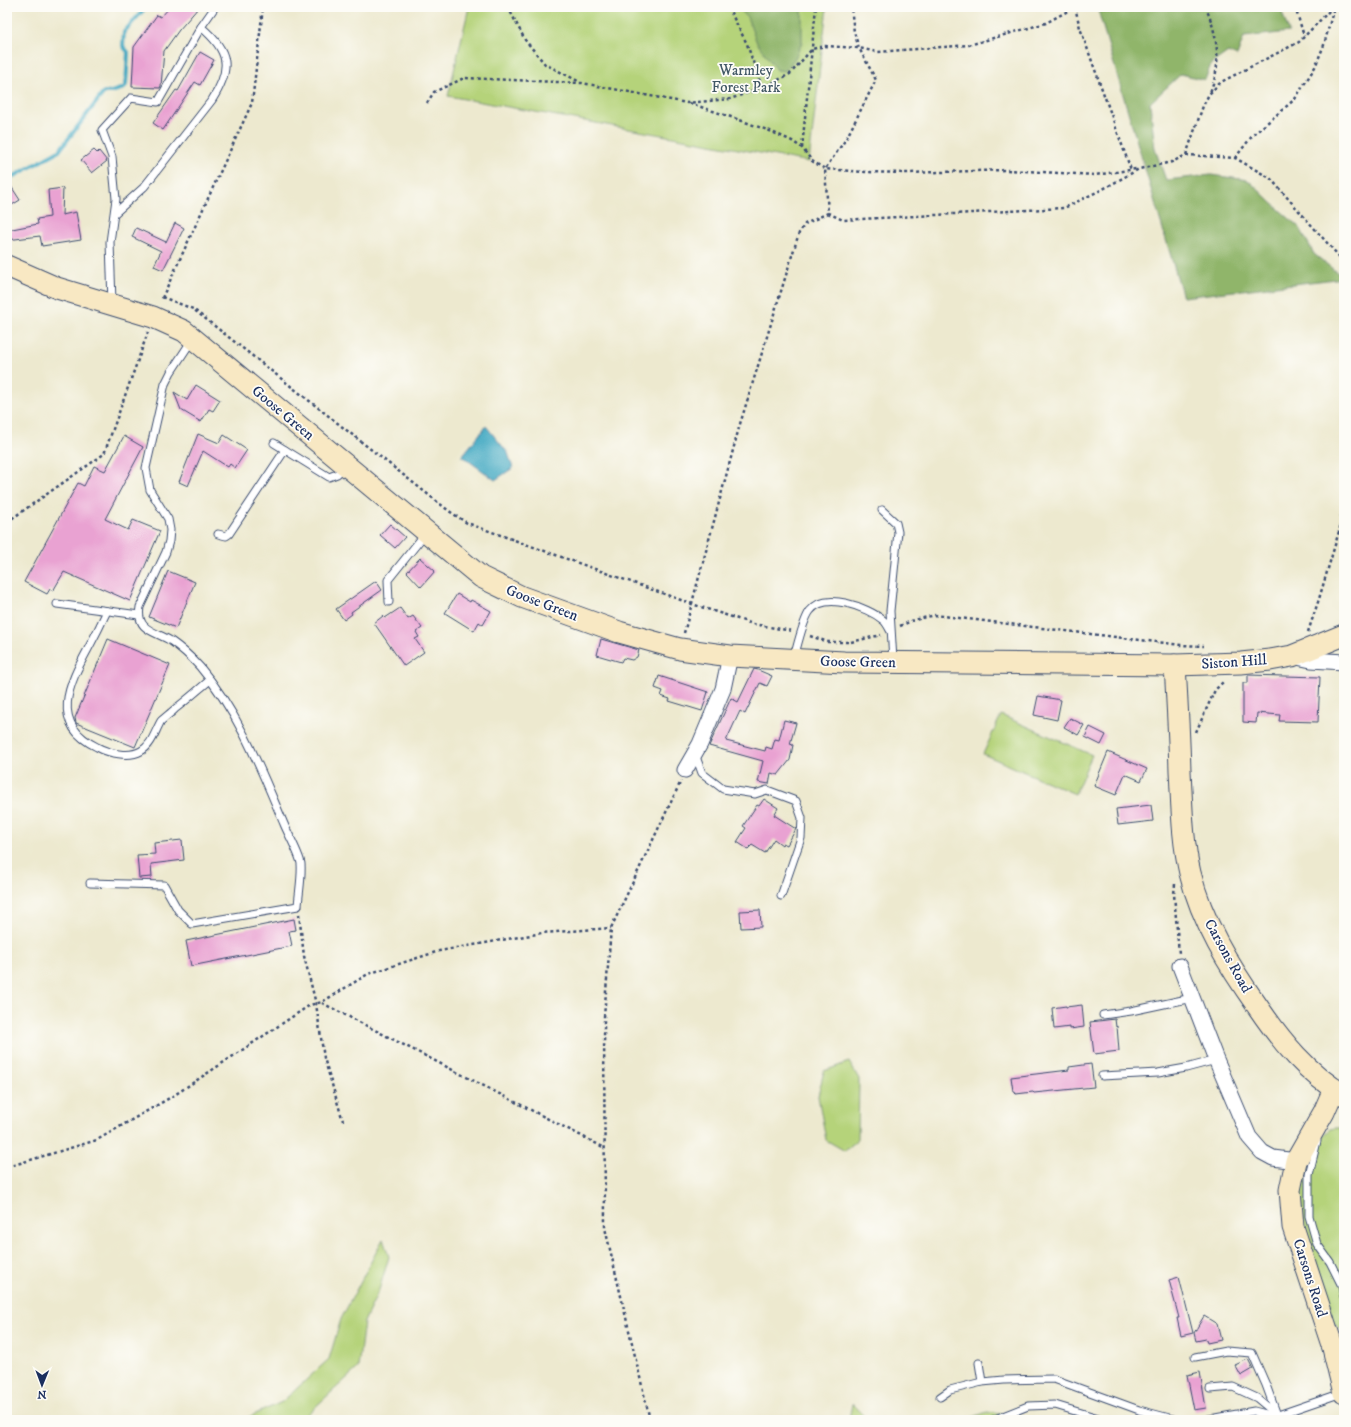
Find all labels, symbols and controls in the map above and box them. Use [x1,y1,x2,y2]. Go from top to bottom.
park label: Warmley Forest Park [712,61,781,97]
street label: Goose Green [248,381,318,445]
street label: Goose Green [503,581,581,626]
street label: Siston Hill [1201,650,1268,674]
street label: Goose Green [820,652,896,672]
street label: Carsons Road [1200,916,1256,997]
street label: Carsons Road [1288,1236,1332,1320]
north arrow [22,1365,62,1405]
text: N [37,1387,46,1401]

